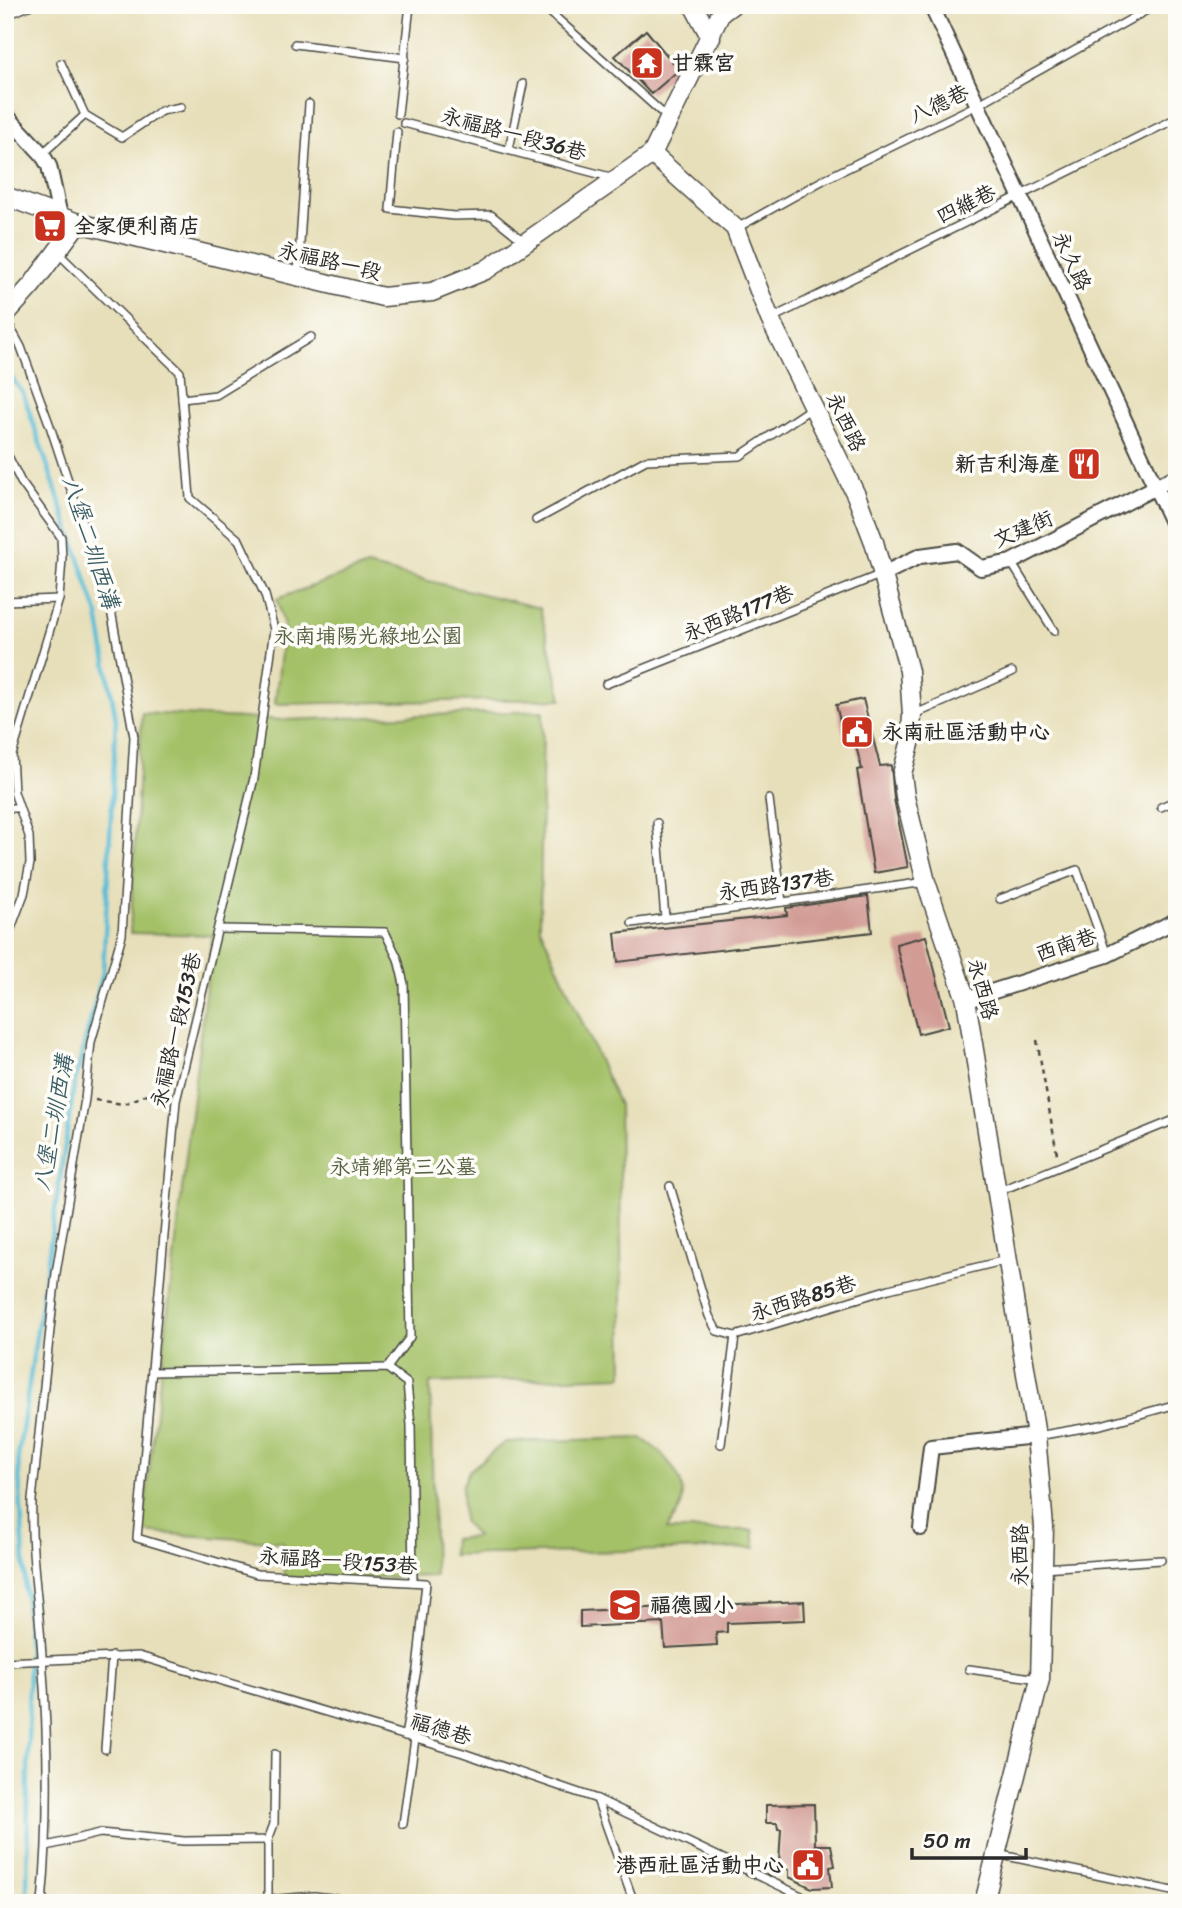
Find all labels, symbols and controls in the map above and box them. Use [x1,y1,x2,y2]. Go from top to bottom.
temple icon: 甘霖宮 [628,44,666,82]
place label: 甘霖宮 [672,44,735,82]
street label: 八德巷 [902,73,976,135]
street label: 永福路一段36巷 [437,96,591,172]
street label: 四維巷 [929,173,1003,235]
supermarket icon: 全家便利商店 [31,207,69,245]
place label: 全家便利商店 [74,207,200,245]
street label: 永久路 [1041,224,1103,298]
street label: 永福路一段 [275,231,385,291]
street label: 永西路 [815,385,877,459]
place label: 新吉利海產 [955,445,1060,483]
restaurant icon: 新吉利海產 [1065,445,1103,483]
water label: 八堡二圳西溝 [50,470,132,616]
street label: 文建街 [987,499,1059,559]
street label: 永西路177巷 [677,573,799,653]
park label: 永南埔陽光綠地公園 [274,617,463,655]
public building icon: 永南社區活動中心 [838,713,876,751]
place label: 永南社區活動中心 [882,713,1050,751]
street label: 永西路137巷 [716,858,836,912]
street label: 西南巷 [1030,917,1102,973]
street label: 永福路一段153巷 [140,948,212,1112]
street label: 永西路 [956,954,1010,1024]
water label: 八堡二圳西溝 [21,1050,86,1195]
park label: 永靖鄉第三公墓 [330,1148,477,1186]
street label: 永西路85巷 [745,1264,861,1332]
street label: 永西路 [1001,1524,1039,1587]
street label: 永福路一段153巷 [257,1536,419,1586]
school or university icon: 福德國小 [606,1586,644,1624]
place label: 福德國小 [650,1586,734,1624]
street label: 福德巷 [405,1702,477,1756]
scale bar [912,1817,1026,1861]
text: 50 m [923,1822,971,1860]
place label: 港西社區活動中心 [616,1846,784,1884]
public building icon: 港西社區活動中心 [789,1846,827,1884]

